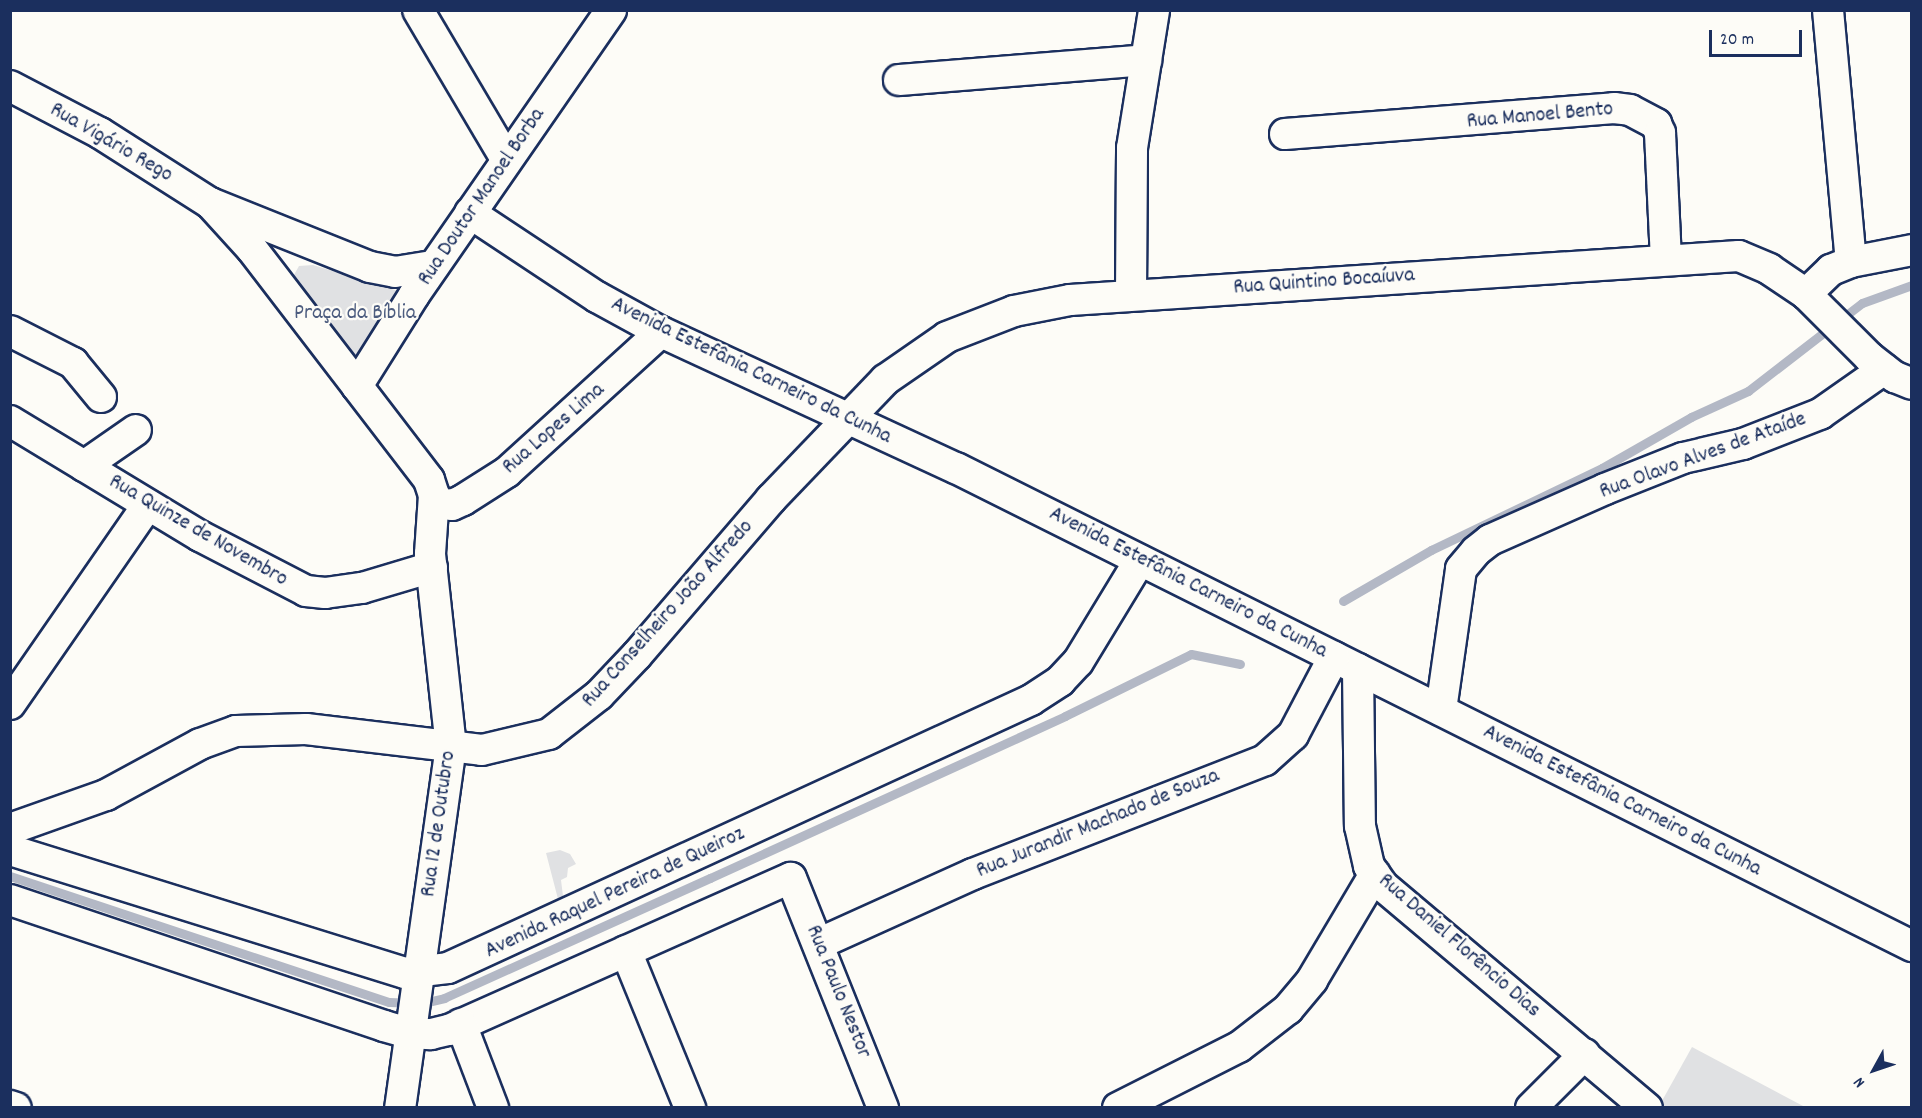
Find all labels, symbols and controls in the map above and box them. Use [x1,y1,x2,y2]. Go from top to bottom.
scale bar [1712,18,1805,56]
text: 20 m [1720,28,1754,53]
street label: Rua Manoel Bento [1466,96,1614,136]
street label: Rua Vigário Rego [45,97,177,189]
street label: Rua Doutor Manoel Borba [413,103,551,291]
street label: Rua Quintino Bocaíuva [1233,262,1415,302]
street label: Avenida Estefânia Carneiro da Cunha [606,291,896,451]
park label: Praça da Bíblia [294,301,416,327]
street label: Rua Lopes Lima [497,377,611,481]
street label: Rua Olavo Alves de Ataíde [1596,406,1810,506]
street label: Rua Quinze de Novembro [104,469,292,593]
street label: Avenida Estefânia Carneiro da Cunha [1044,501,1332,665]
street label: Rua Conselheiro João Alfredo [577,515,759,713]
street label: Avenida Estefânia Carneiro da Cunha [1478,719,1766,883]
street label: Rua 12 de Outubro [416,749,462,899]
street label: Rua Jurandir Machado de Souza [973,763,1223,885]
street label: Avenida Raquel Pereira de Queiroz [481,821,749,965]
street label: Rua Daniel Florêncio Dias [1372,868,1546,1024]
street label: Rua Paulo Nestor [799,922,877,1062]
north arrow [1844,1040,1904,1100]
text: N [1848,1071,1871,1092]

